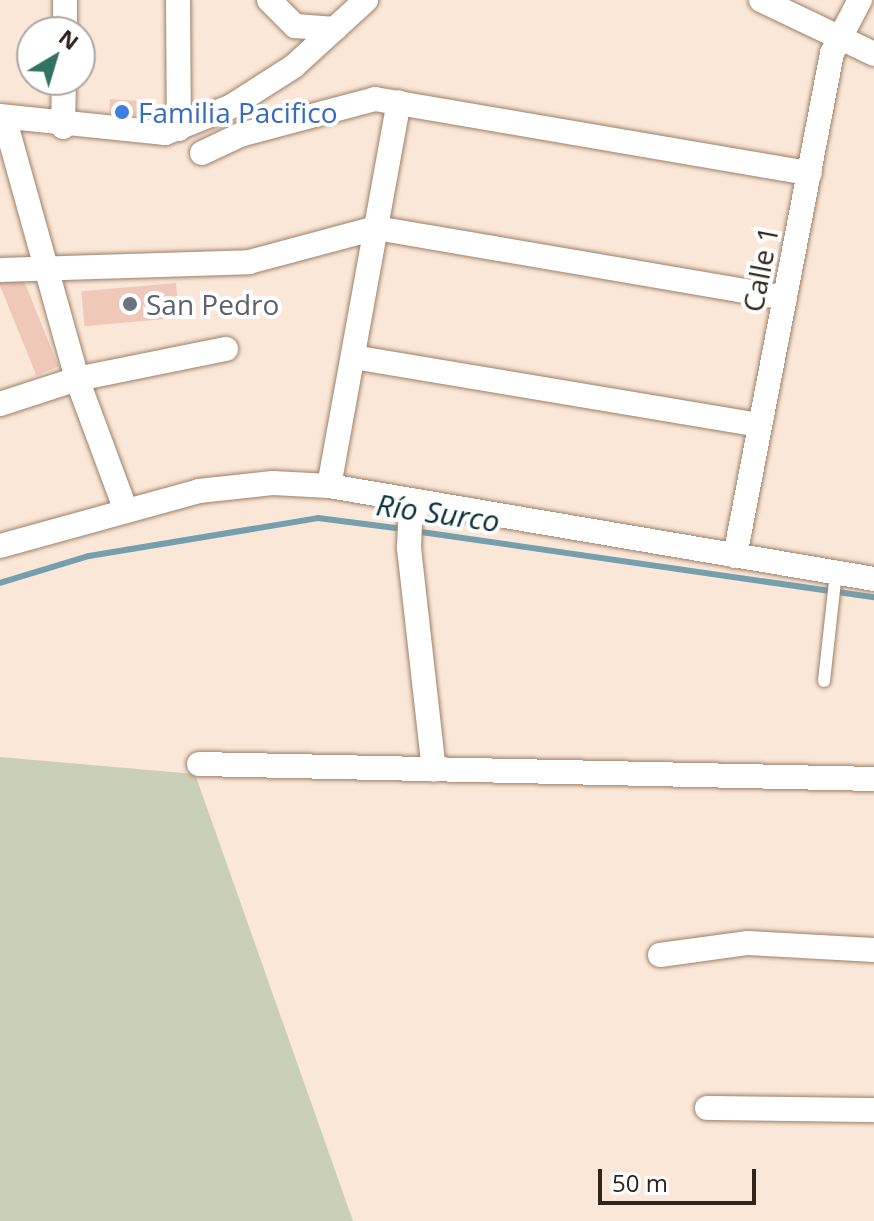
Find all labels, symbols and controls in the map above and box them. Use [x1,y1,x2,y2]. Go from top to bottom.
north arrow [16,16,96,96]
text: N [53,21,86,56]
place label: Familia Pacifico [138,95,338,129]
marker: Familia Pacifico [113,103,131,121]
street label: Calle 1 [735,223,785,315]
place label: San Pedro [146,287,279,321]
marker: San Pedro [121,295,139,313]
water label: Río Surco [374,487,502,539]
scale bar [602,1153,760,1203]
text: 50 m [612,1166,668,1199]

